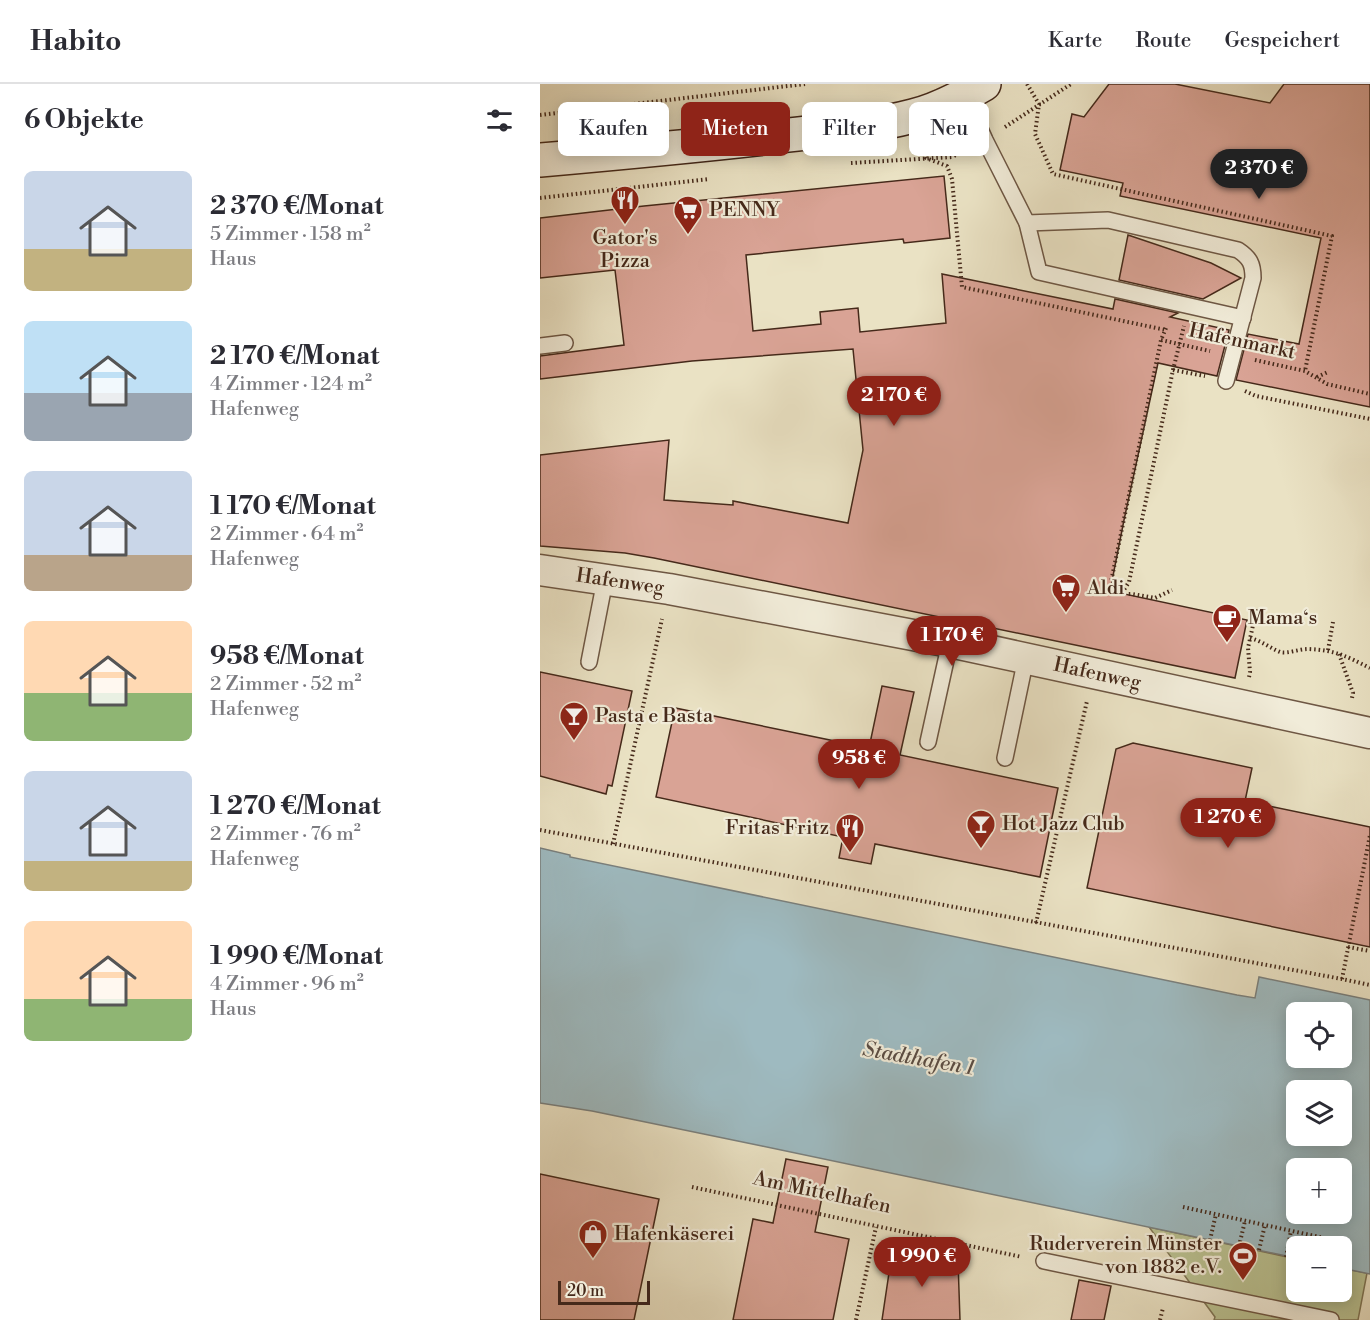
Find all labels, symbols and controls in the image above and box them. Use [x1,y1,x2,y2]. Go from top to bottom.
text: Habito [30,24,121,59]
text: Karte [1048,28,1102,54]
text: Route [1135,28,1191,54]
text: Gespeichert [1224,28,1340,54]
chip: Kaufen [558,102,669,156]
chip: Mieten [681,102,790,156]
chip: Filter [802,102,897,156]
chip: Neu [909,102,989,156]
text: 6 Objekte [24,104,144,136]
icon: filters [483,104,516,137]
pin: 2 370 € [1204,149,1314,200]
text: 2 370 € [1224,156,1294,181]
restaurant icon: Gator's Pizza [609,184,641,226]
text: 2 370 €/Monat [210,190,384,222]
supermarket icon: PENNY [672,194,704,236]
icon: home [72,195,144,267]
place label: PENNY [709,198,780,223]
text: 5 Zimmer · 158 m² [210,222,371,247]
place label: Gator's Pizza [593,226,657,274]
text: Haus [210,247,256,272]
street label: Hafenmarkt [1186,318,1298,366]
text: 2 170 €/Monat [210,340,380,372]
icon: home [72,345,144,417]
text: 4 Zimmer · 124 m² [210,372,372,397]
pin: 2 170 € [839,376,949,427]
text: 2 170 € [861,383,927,408]
text: Hafenweg [210,397,299,422]
text: 1 170 €/Monat [210,490,376,522]
icon: home [72,495,144,567]
text: 2 Zimmer · 64 m² [210,522,364,547]
text: Hafenweg [210,547,299,572]
street label: Hafenweg [574,563,667,601]
supermarket icon: Aldi [1050,572,1082,614]
place label: Aldi [1086,576,1125,601]
cafe icon: Mama‘s [1211,602,1243,644]
place label: Mama‘s [1248,606,1317,631]
pin: 1 170 € [897,616,1007,667]
text: 1 170 € [920,623,984,648]
text: 958 €/Monat [210,640,364,672]
icon: home [72,645,144,717]
street label: Hafenweg [1051,652,1144,696]
text: 2 Zimmer · 52 m² [210,672,362,697]
text: Hafenweg [210,697,299,722]
bar icon: Pasta e Basta [558,700,590,742]
place label: Pasta e Basta [595,704,714,729]
pin: 958 € [817,739,901,790]
text: 958 € [832,746,886,771]
text: 1 270 €/Monat [210,790,381,822]
icon: home [72,795,144,867]
pin: 1 270 € [1173,798,1283,849]
text: 1 270 € [1194,805,1262,830]
bar icon: Hot Jazz Club [965,808,997,850]
restaurant icon: Fritas Fritz [834,812,866,854]
place label: Hot Jazz Club [1002,812,1125,837]
place label: Fritas Fritz [725,816,829,841]
text: 2 Zimmer · 76 m² [210,822,361,847]
text: Hafenweg [210,847,299,872]
text: 1 990 €/Monat [210,940,383,972]
icon: home [72,945,144,1017]
text: 4 Zimmer · 96 m² [210,972,364,997]
text: Haus [210,997,256,1022]
map controls [1286,1002,1352,1302]
button: locate [1286,1002,1352,1068]
water label: Stadthafen 1 [861,1036,976,1082]
button: layers [1286,1080,1352,1146]
button: + [1286,1158,1352,1224]
street label: Am Mittelhafen [750,1166,893,1220]
shop icon: Hafenkäserei [577,1218,609,1260]
place label: Hafenkäserei [614,1222,735,1247]
place label: Ruderverein Münster von 1882 e.V. [1029,1232,1222,1280]
button: − [1286,1236,1352,1302]
pin: 1 990 € [867,1237,977,1288]
sports icon: Ruderverein Münster von 1882 e.V. [1227,1240,1259,1282]
text: 1 990 € [888,1244,956,1269]
scale bar [558,1278,650,1306]
text: 20 m [567,1281,604,1301]

